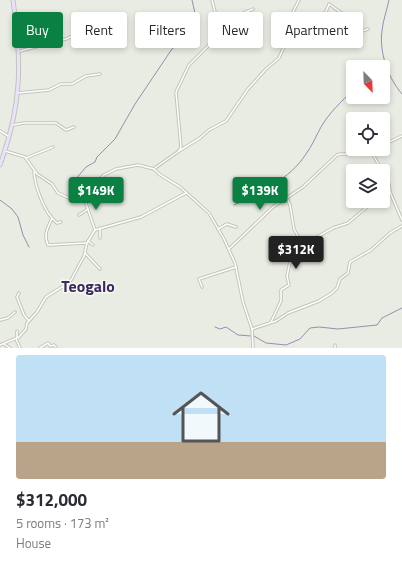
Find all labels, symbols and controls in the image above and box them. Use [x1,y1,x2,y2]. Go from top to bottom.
chip: Buy [12,12,63,48]
chip: Rent [71,12,127,48]
chip: Filters [135,12,200,48]
chip: New [208,12,263,48]
chip: Apartment [271,12,363,48]
north arrow [346,60,390,104]
map controls [346,60,390,208]
button: locate [346,112,390,156]
button: layers [346,164,390,208]
pin: $149K [68,177,124,211]
pin: $139K [232,177,288,211]
text: $149K [78,180,114,200]
text: $139K [242,180,278,200]
pin: $312K [268,236,324,270]
text: $312K [278,239,314,259]
district label: Teogalo [61,274,115,298]
icon: home [165,381,237,453]
text: $312,000 [16,487,87,513]
text: 5 rooms · 173 m² [16,513,109,533]
text: House [16,533,51,553]

